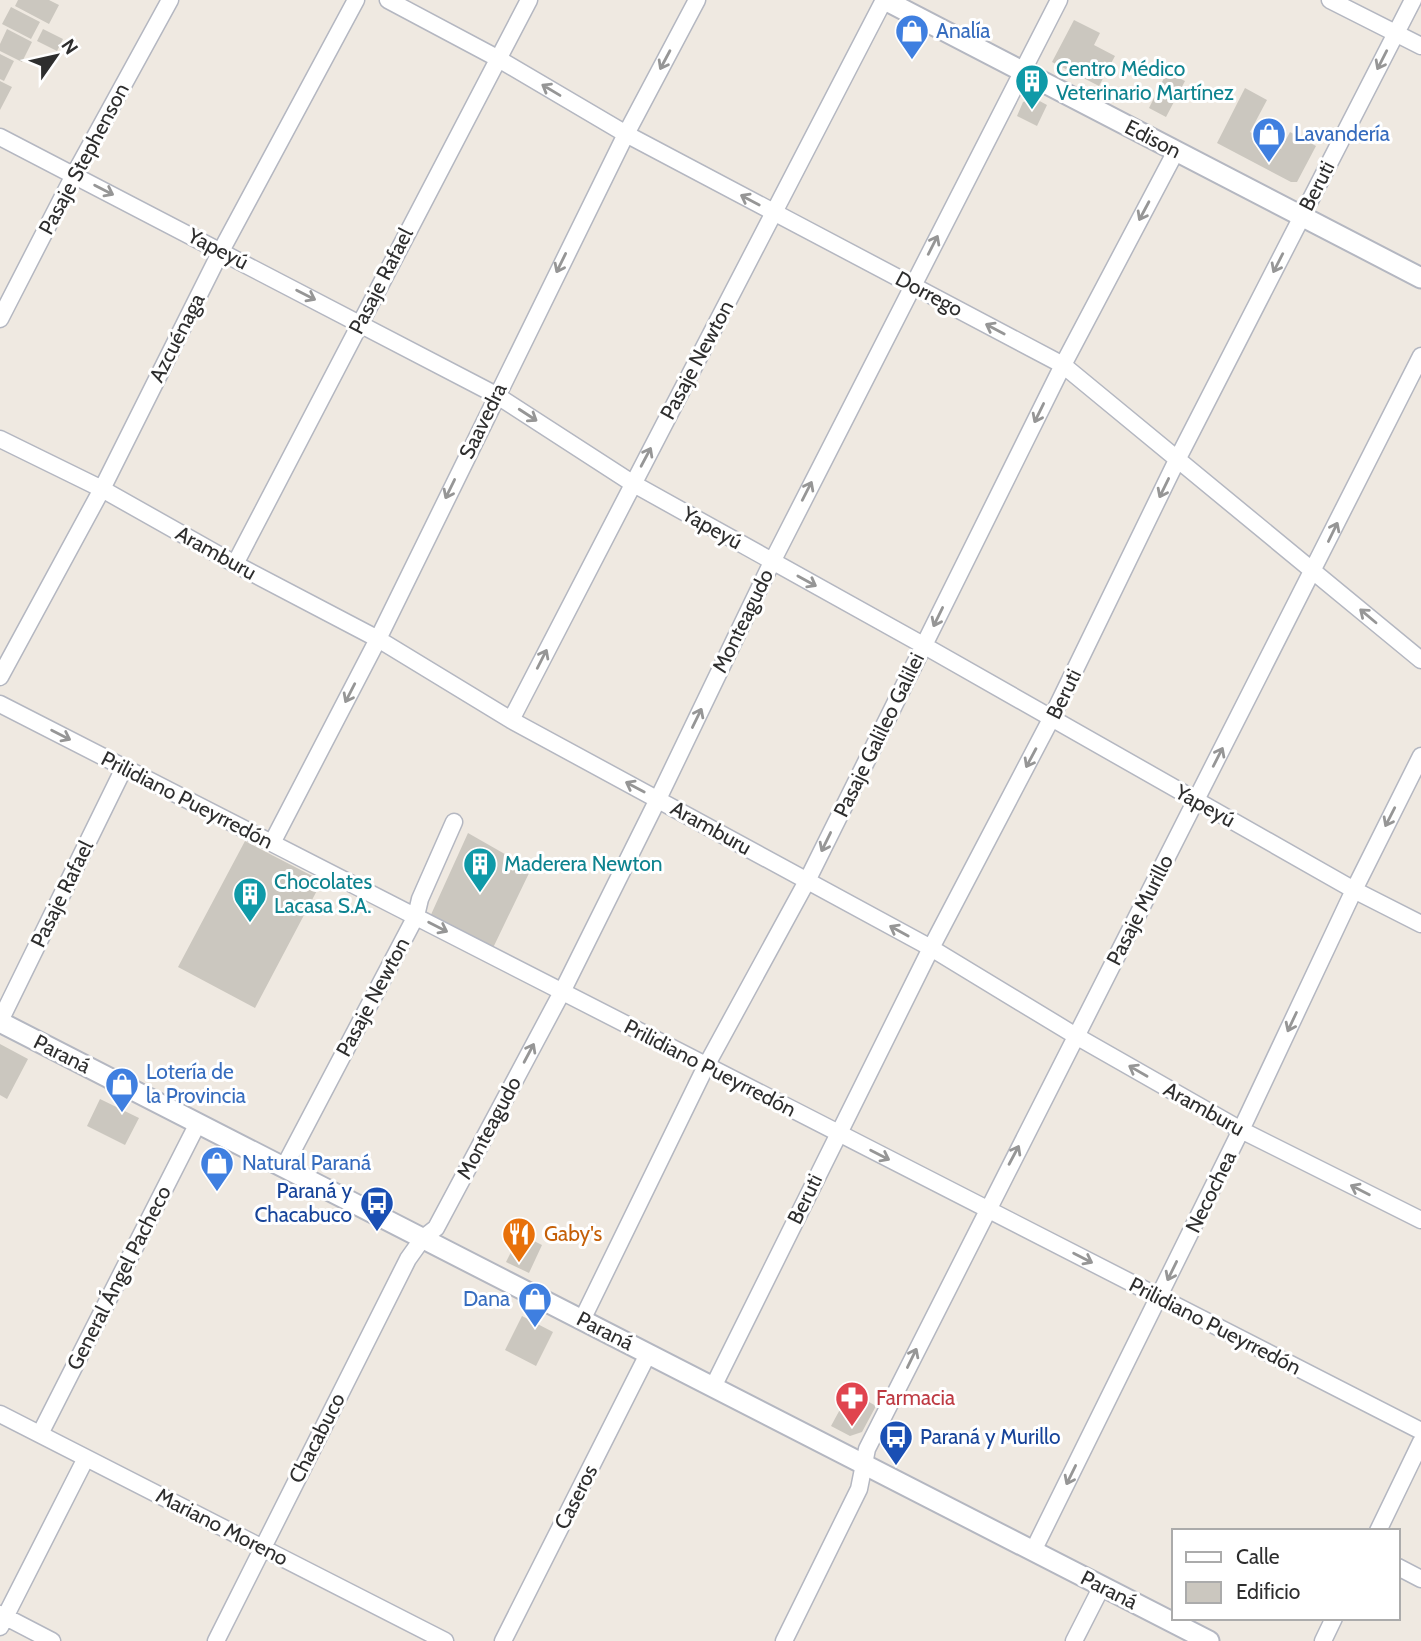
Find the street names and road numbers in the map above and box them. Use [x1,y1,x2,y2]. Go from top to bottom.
street label: Pasaje Stephenson [33,79,135,239]
street label: Edison [1121,114,1185,163]
street label: Beruti [1294,157,1340,215]
street label: Yapeyú [183,222,253,274]
street label: Pasaje Rafael [343,224,419,338]
street label: Dorrego [891,266,967,322]
street label: Azcuénaga [144,289,210,386]
street label: Pasaje Newton [655,296,739,424]
street label: Saavedra [454,379,512,463]
street label: Yapeyú [677,500,747,554]
street label: Aramburu [172,520,261,585]
street label: Monteagudo [707,565,778,677]
street label: Pasaje Galileo Galilei [828,649,930,821]
street label: Beruti [1041,665,1086,723]
street label: Prilidiano Pueyrredón [97,745,277,854]
street label: Yapeyú [1170,778,1240,832]
street label: Aramburu [667,795,756,860]
street label: Pasaje Rafael [25,836,99,952]
street label: Pasaje Murillo [1101,850,1179,970]
street label: Pasaje Newton [331,933,415,1061]
street label: Prilidiano Pueyrredón [620,1013,800,1122]
street label: Paraná [30,1029,95,1078]
street label: Monteagudo [451,1072,526,1183]
street label: Aramburu [1160,1076,1249,1141]
street label: Necochea [1180,1147,1241,1237]
street label: Beruti [782,1170,827,1228]
street label: General Ángel Pacheco [61,1181,176,1374]
street label: Prilidiano Pueyrredón [1125,1271,1305,1380]
street label: Paraná [573,1306,638,1355]
street label: Chacabuco [283,1389,350,1487]
street label: Caseros [549,1460,603,1533]
street label: Mariano Moreno [152,1483,292,1571]
street label: Paraná [1077,1565,1142,1614]

